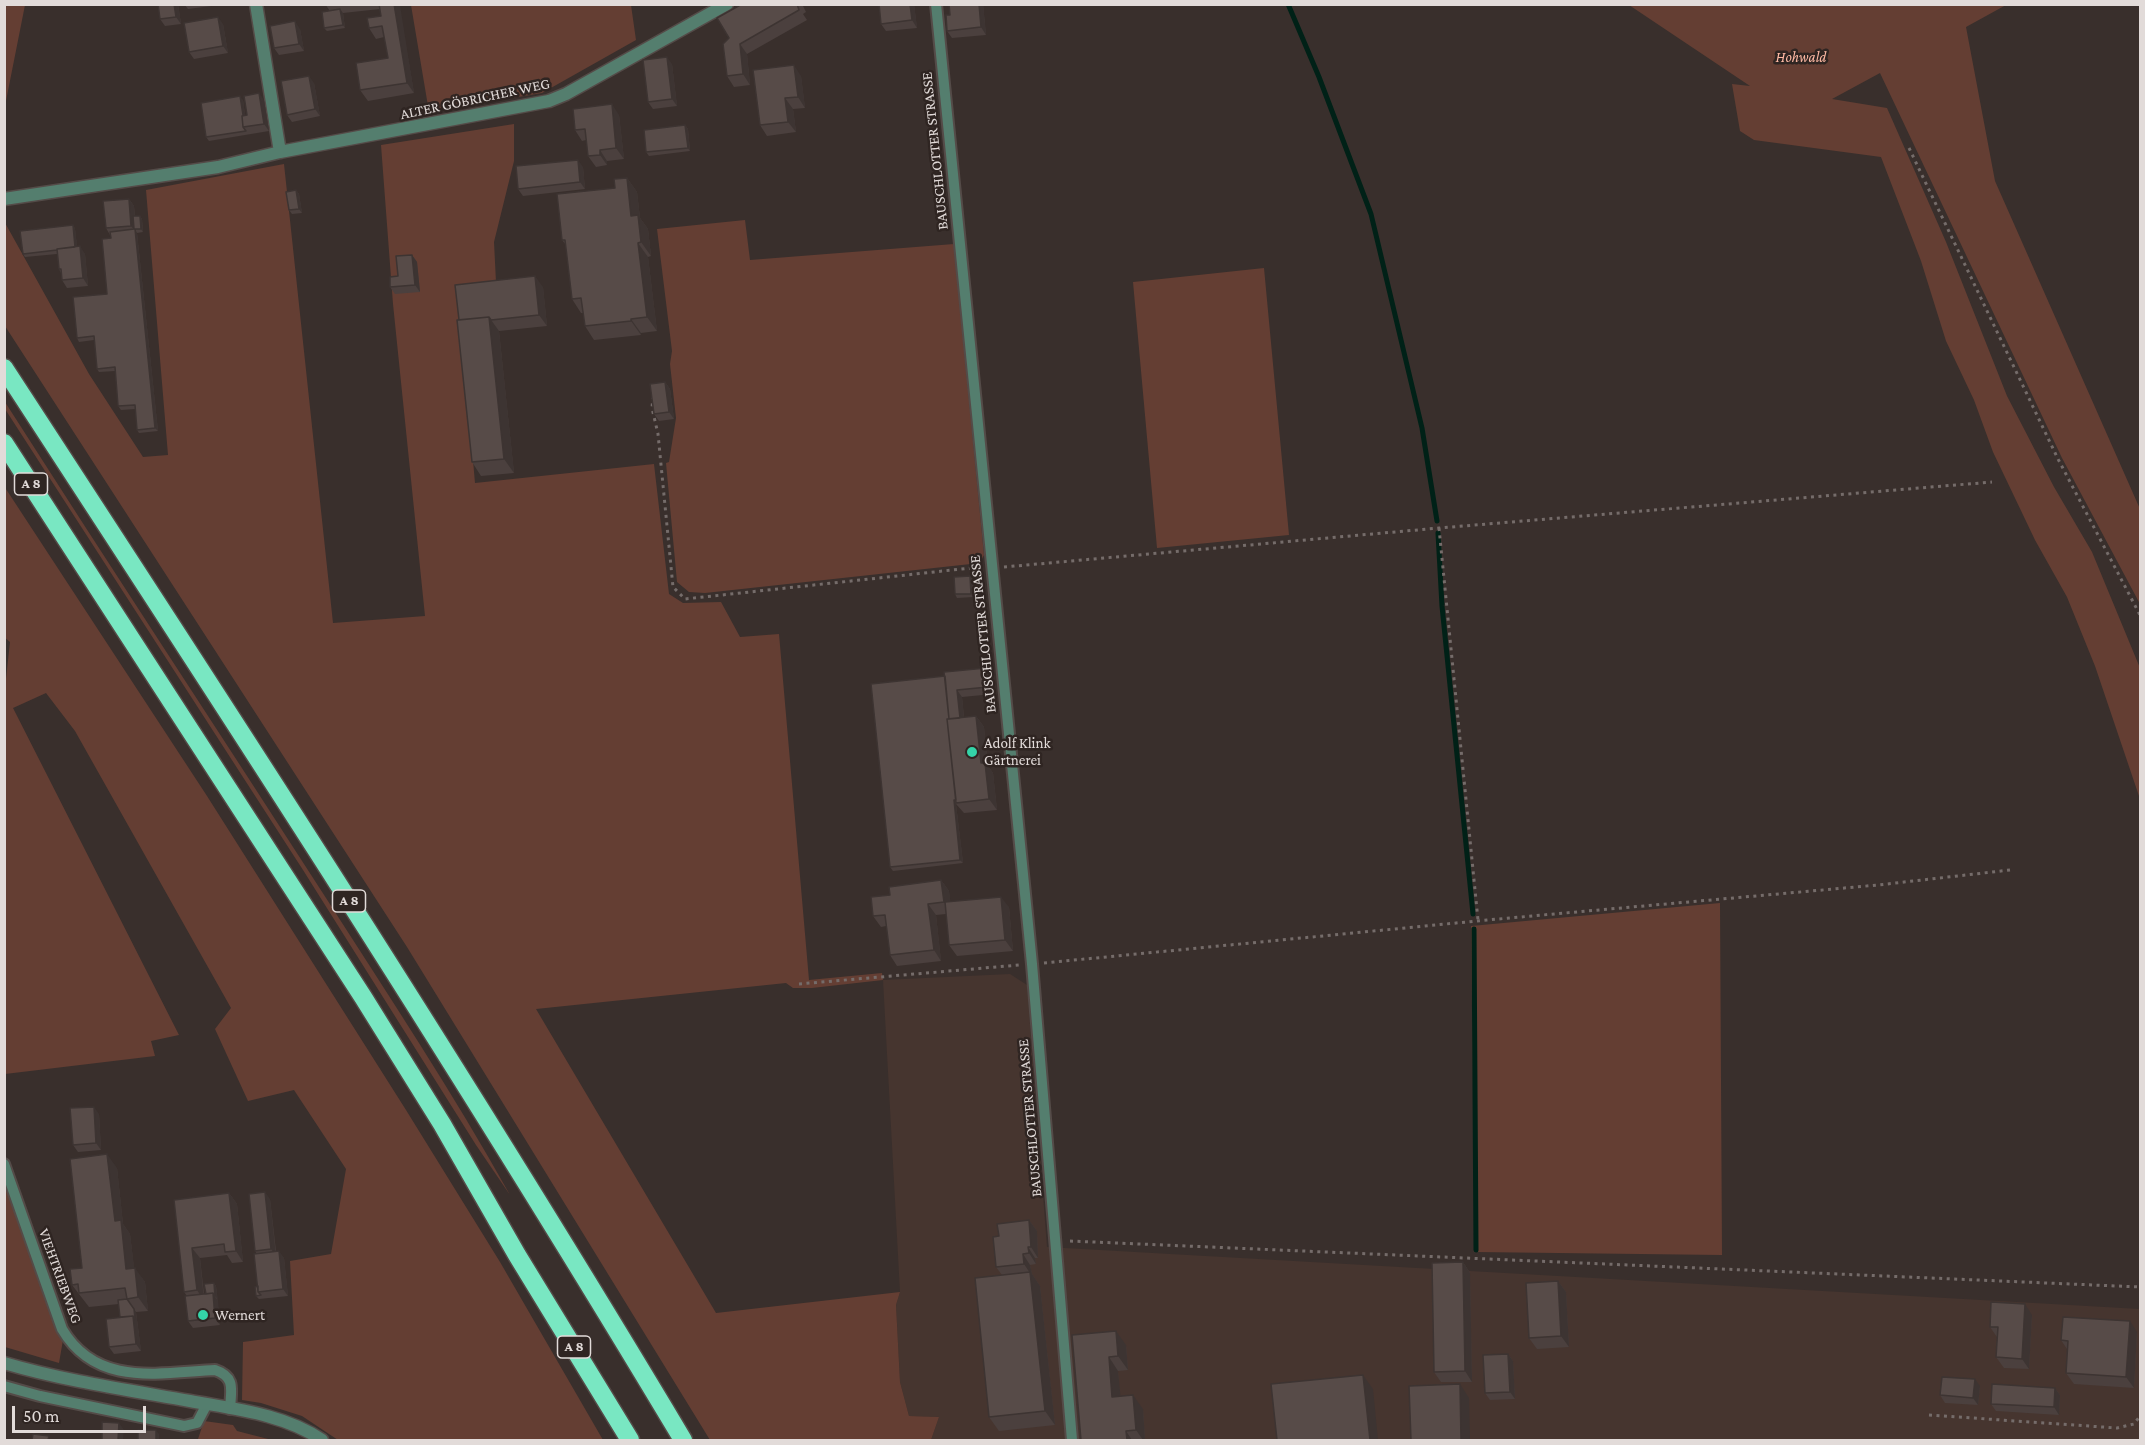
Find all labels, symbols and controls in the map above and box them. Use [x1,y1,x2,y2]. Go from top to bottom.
park label: Hohwald [1776,48,1826,66]
street label: BAUSCHLOTTER STRASSE [918,71,952,231]
street label: ALTER GÖBRICHER WEG [399,74,551,124]
road number: A 8 [15,473,48,495]
street label: BAUSCHLOTTER STRASSE [966,554,1000,714]
place label: Adolf Klink Gärtnerei [984,734,1051,769]
marker: Adolf Klink Gärtnerei [965,745,979,759]
road number: A 8 [332,890,366,912]
street label: BAUSCHLOTTER STRASSE [1014,1038,1046,1198]
street label: VIEHTRIEBWEG [34,1226,86,1326]
place label: Wernert [215,1306,265,1324]
marker: Wernert [196,1308,210,1322]
road number: A 8 [558,1336,590,1358]
scale bar [15,1394,148,1432]
text: 50 m [23,1406,60,1426]

